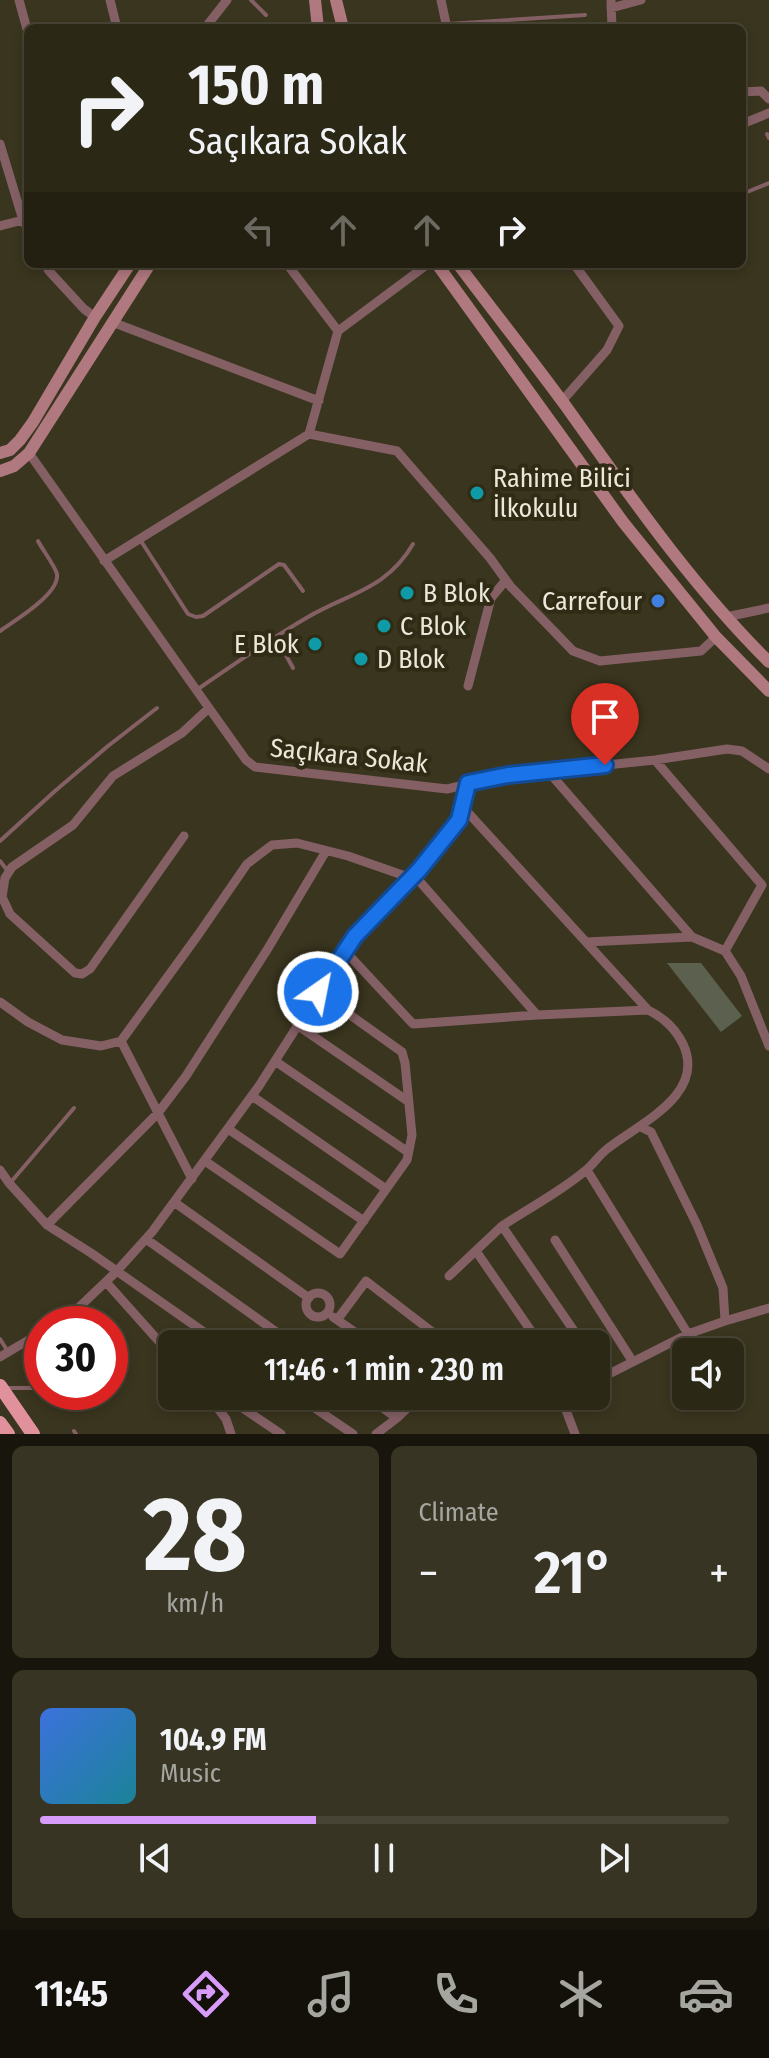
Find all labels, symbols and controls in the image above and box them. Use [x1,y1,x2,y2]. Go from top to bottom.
text: 150 m [188,52,324,119]
icon: right [56,56,160,160]
text: Saçıkara Sokak [188,120,407,164]
icon: left [237,208,281,252]
icon: ahead [321,208,365,252]
icon: ahead [405,208,449,252]
icon: right [489,208,533,252]
place label: Rahime Bilici İlkokulu [493,463,631,524]
marker: Rahime Bilici İlkokulu [468,484,486,502]
place label: B Blok [423,578,491,609]
marker: B Blok [398,584,416,602]
place label: Carrefour [542,586,642,617]
marker: Carrefour [649,592,667,610]
place label: C Blok [400,611,467,642]
marker: C Blok [375,617,393,635]
place label: E Blok [234,629,300,660]
marker: E Blok [306,635,324,653]
place label: D Blok [377,644,446,675]
marker: D Blok [352,650,370,668]
pin [571,683,639,765]
icon: arrive [583,695,627,739]
street label: Saçıkara Sokak [269,732,430,780]
position arrow [276,950,360,1034]
speed limit sign: 30 [24,1306,128,1410]
map controls [672,1338,744,1410]
button: sound [672,1338,744,1410]
text: 11:46 · 1 min · 230 m [264,1352,504,1388]
text: 28 [144,1473,247,1598]
text: Climate [419,1497,499,1528]
text: 21° [534,1537,613,1609]
text: − [419,1547,438,1600]
text: + [709,1547,729,1600]
text: km/h [166,1588,224,1619]
text: 104.9 FM [160,1722,267,1758]
text: Music [160,1758,221,1789]
icon: previous [133,1836,177,1880]
icon: pause [362,1836,406,1880]
icon: next [592,1836,636,1880]
icon: directions [178,1966,234,2022]
icon: music [303,1966,359,2022]
icon: phone [428,1966,484,2022]
icon: climate [553,1966,609,2022]
icon: car [678,1966,734,2022]
text: 11:45 [35,1972,108,2016]

